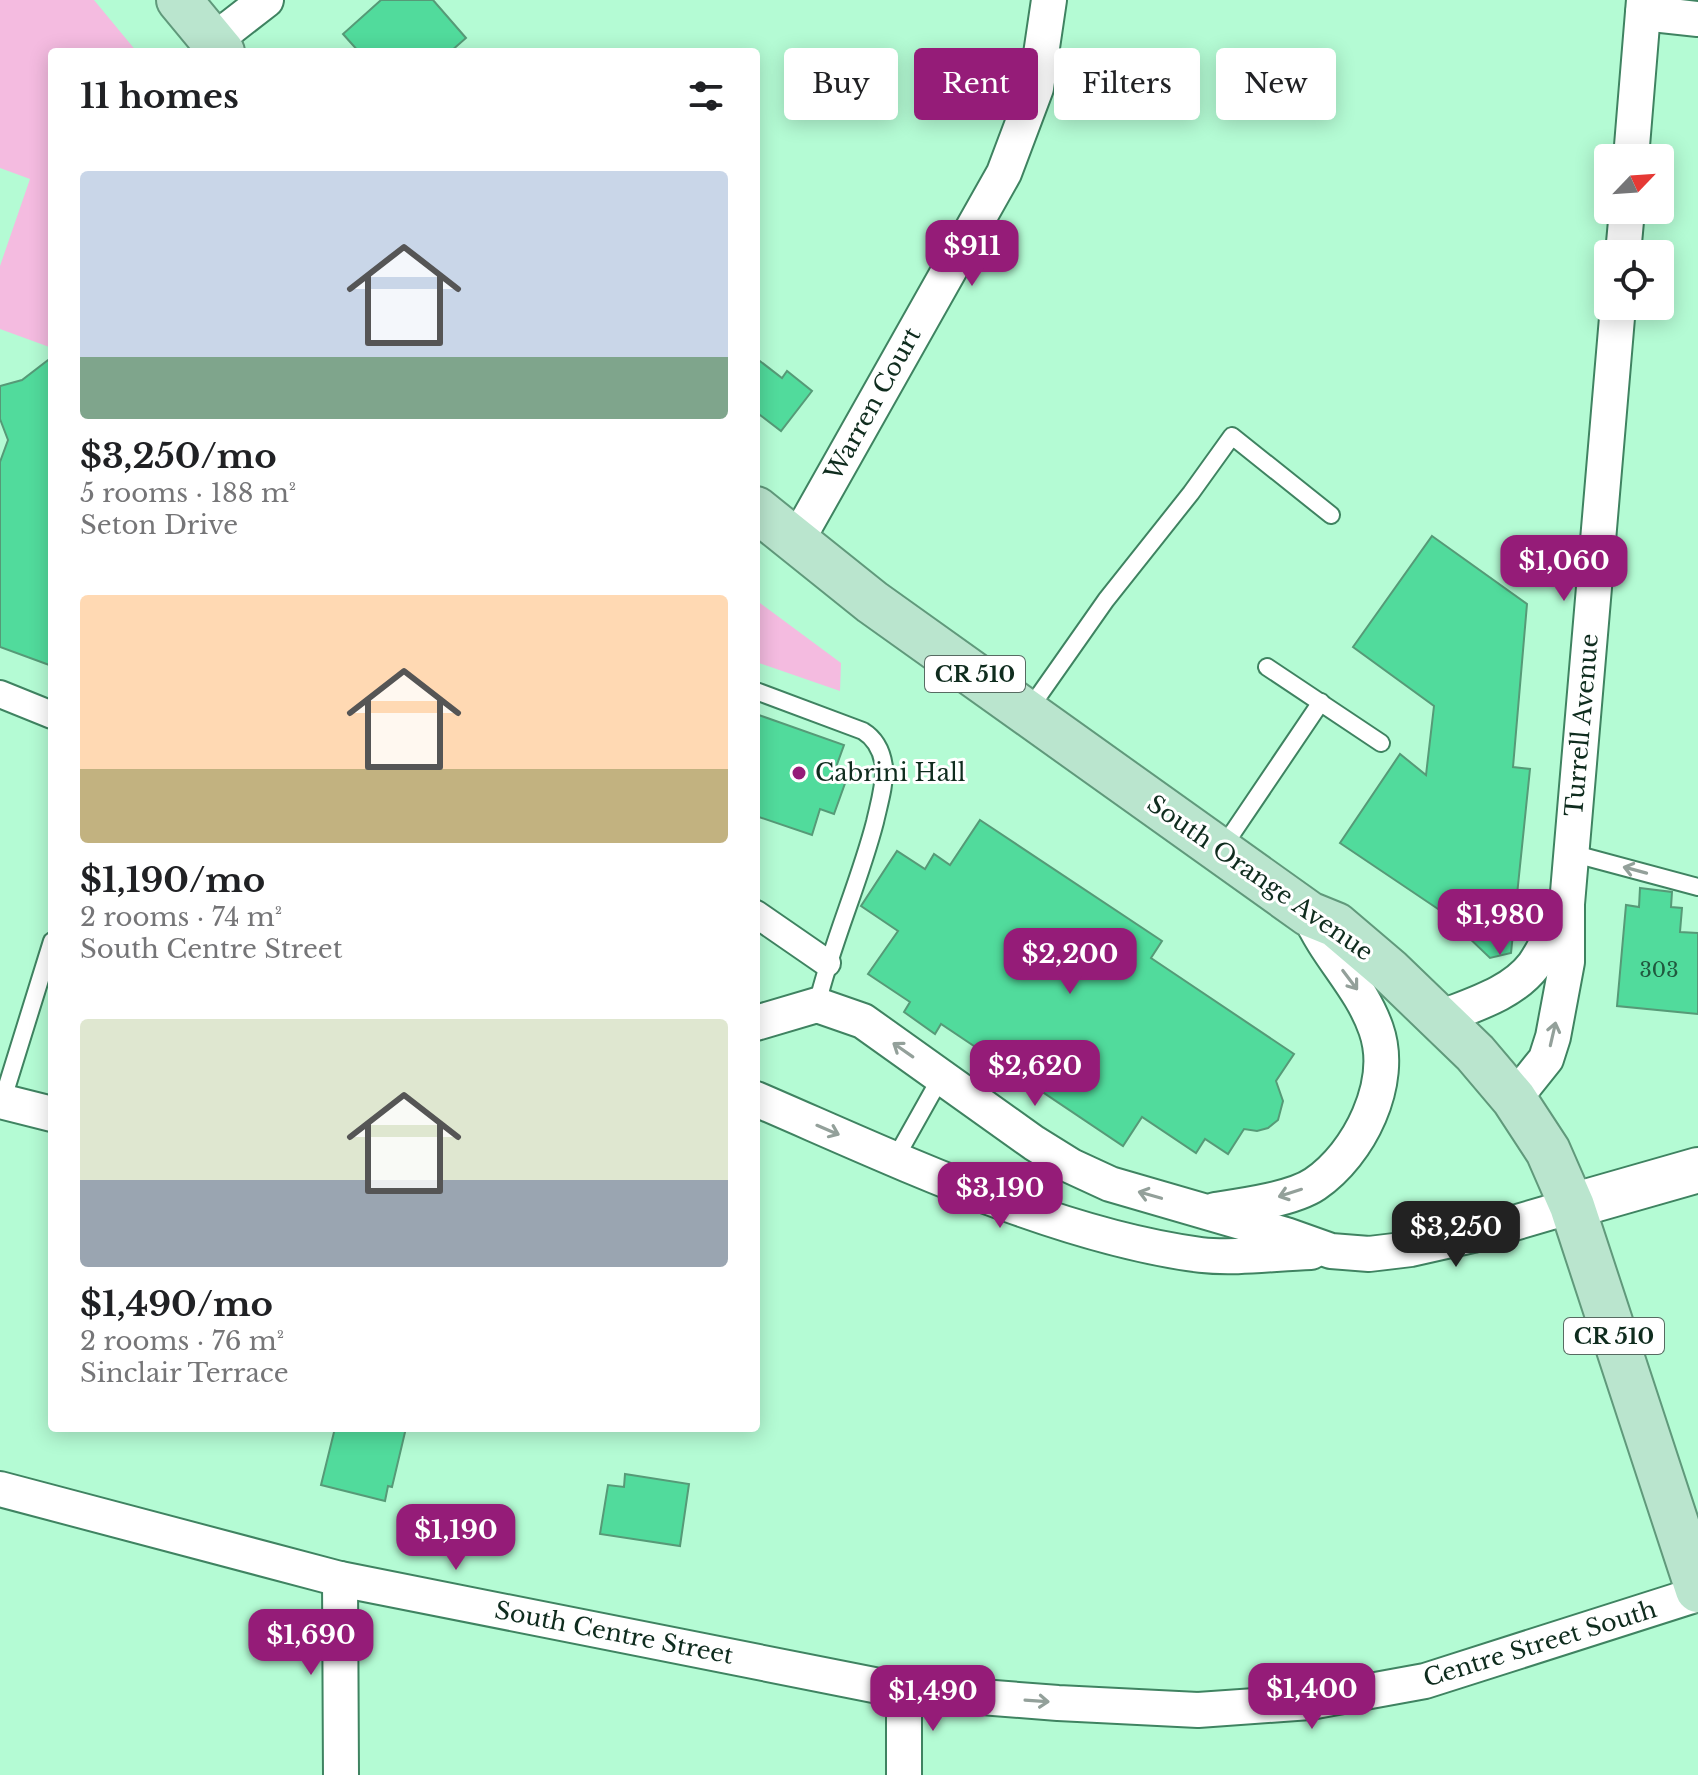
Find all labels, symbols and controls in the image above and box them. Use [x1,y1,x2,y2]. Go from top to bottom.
chip: Buy [784,48,898,120]
chip: Rent [914,48,1038,120]
chip: Filters [1054,48,1200,120]
chip: New [1216,48,1336,120]
icon: filters [684,74,728,118]
text: 11 homes [80,75,239,117]
north arrow [1594,144,1674,224]
map controls [1594,144,1674,320]
pin: $911 [925,220,1019,288]
icon: home [332,223,476,367]
text: $911 [944,230,1000,262]
button: locate [1594,240,1674,320]
street label: Warren Court [818,322,927,486]
text: $3,250/mo [80,435,277,477]
text: 5 rooms · 188 m² [80,477,296,509]
text: Seton Drive [80,509,238,541]
pin: $1,060 [1499,535,1629,603]
text: $1,060 [1518,545,1610,577]
street label: Turrell Avenue [1559,632,1604,818]
icon: home [332,647,476,791]
road number: CR 510 [925,656,1025,692]
place label: Cabrini Hall [815,758,966,787]
marker: Cabrini Hall [790,764,808,782]
street label: South Orange Avenue [1142,789,1379,967]
text: $1,190/mo [80,859,265,901]
one-way arrow [1622,861,1648,876]
pin: $1,980 [1435,889,1565,957]
text: $1,980 [1456,899,1544,931]
text: 2 rooms · 74 m² [80,901,282,933]
pin: $2,200 [1005,928,1135,996]
text: South Centre Street [80,933,343,965]
text: $2,200 [1022,938,1118,970]
house number: 303 [1640,958,1678,982]
one-way arrow [1342,968,1358,990]
one-way arrow [1546,1021,1561,1047]
pin: $2,620 [970,1040,1100,1108]
one-way arrow [893,1042,915,1058]
text: $2,620 [988,1050,1082,1082]
icon: home [332,1071,476,1215]
one-way arrow [815,1123,840,1138]
pin: $3,190 [935,1162,1065,1230]
text: $3,190 [956,1172,1044,1204]
one-way arrow [1278,1186,1304,1201]
one-way arrow [1137,1187,1163,1202]
pin: $3,250 [1391,1201,1521,1269]
text: $3,250 [1410,1211,1502,1243]
text: $1,490/mo [80,1283,273,1325]
road number: CR 510 [1564,1318,1664,1354]
text: 2 rooms · 76 m² [80,1325,284,1357]
text: Sinclair Terrace [80,1357,289,1389]
pin: $1,190 [391,1504,521,1572]
text: $1,190 [414,1514,498,1546]
street label: Centre Street South [1420,1594,1660,1693]
street label: South Centre Street [492,1595,736,1670]
pin: $1,690 [246,1609,376,1677]
text: $1,690 [266,1619,356,1651]
pin: $1,400 [1247,1663,1377,1731]
pin: $1,490 [868,1665,998,1733]
text: $1,400 [1266,1673,1358,1705]
text: $1,490 [888,1675,978,1707]
one-way arrow [1023,1694,1050,1709]

